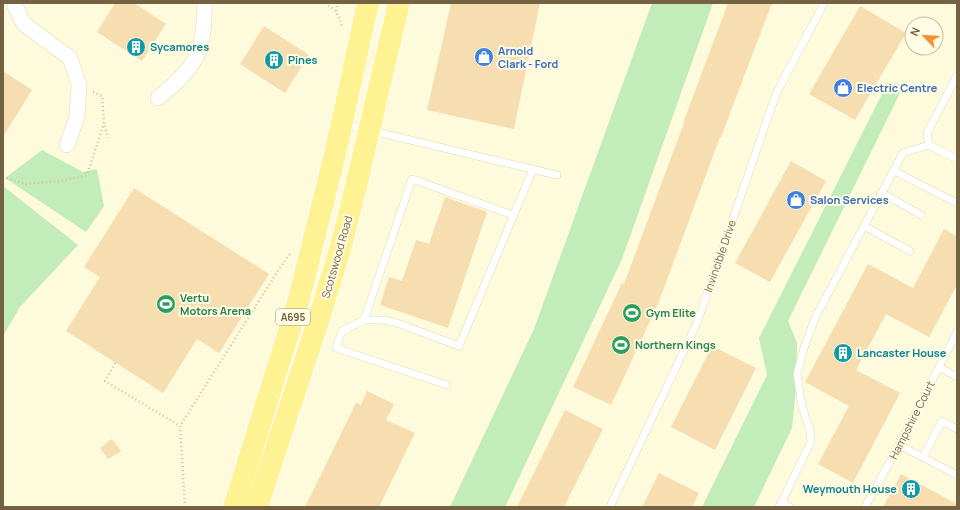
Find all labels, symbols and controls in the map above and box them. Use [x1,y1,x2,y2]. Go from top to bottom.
north arrow [904,16,944,56]
text: N [906,25,923,38]
building icon: Sycamores [125,36,147,58]
place label: Sycamores [150,39,209,54]
place label: Arnold Clark - Ford [498,43,559,71]
shop icon: Arnold Clark - Ford [473,46,495,68]
building icon: Pines [263,49,285,71]
place label: Pines [288,52,318,67]
shop icon: Electric Centre [832,77,854,99]
place label: Electric Centre [857,80,938,95]
shop icon: Salon Services [785,189,807,211]
place label: Salon Services [810,192,889,207]
street label: Scotswood Road [318,214,355,300]
street label: Invincible Drive [700,217,739,294]
place label: Vertu Motors Arena [180,290,251,318]
sports icon: Vertu Motors Arena [155,293,177,315]
sports icon: Gym Elite [621,302,643,324]
place label: Gym Elite [646,305,696,320]
road number: A695 [276,309,310,325]
sports icon: Northern Kings [610,334,632,356]
place label: Northern Kings [635,337,716,352]
building icon: Lancaster House [832,342,854,364]
place label: Lancaster House [857,345,947,360]
street label: Hampshire Court [885,378,938,462]
building icon: Weymouth House [900,478,922,500]
place label: Weymouth House [803,481,897,496]

